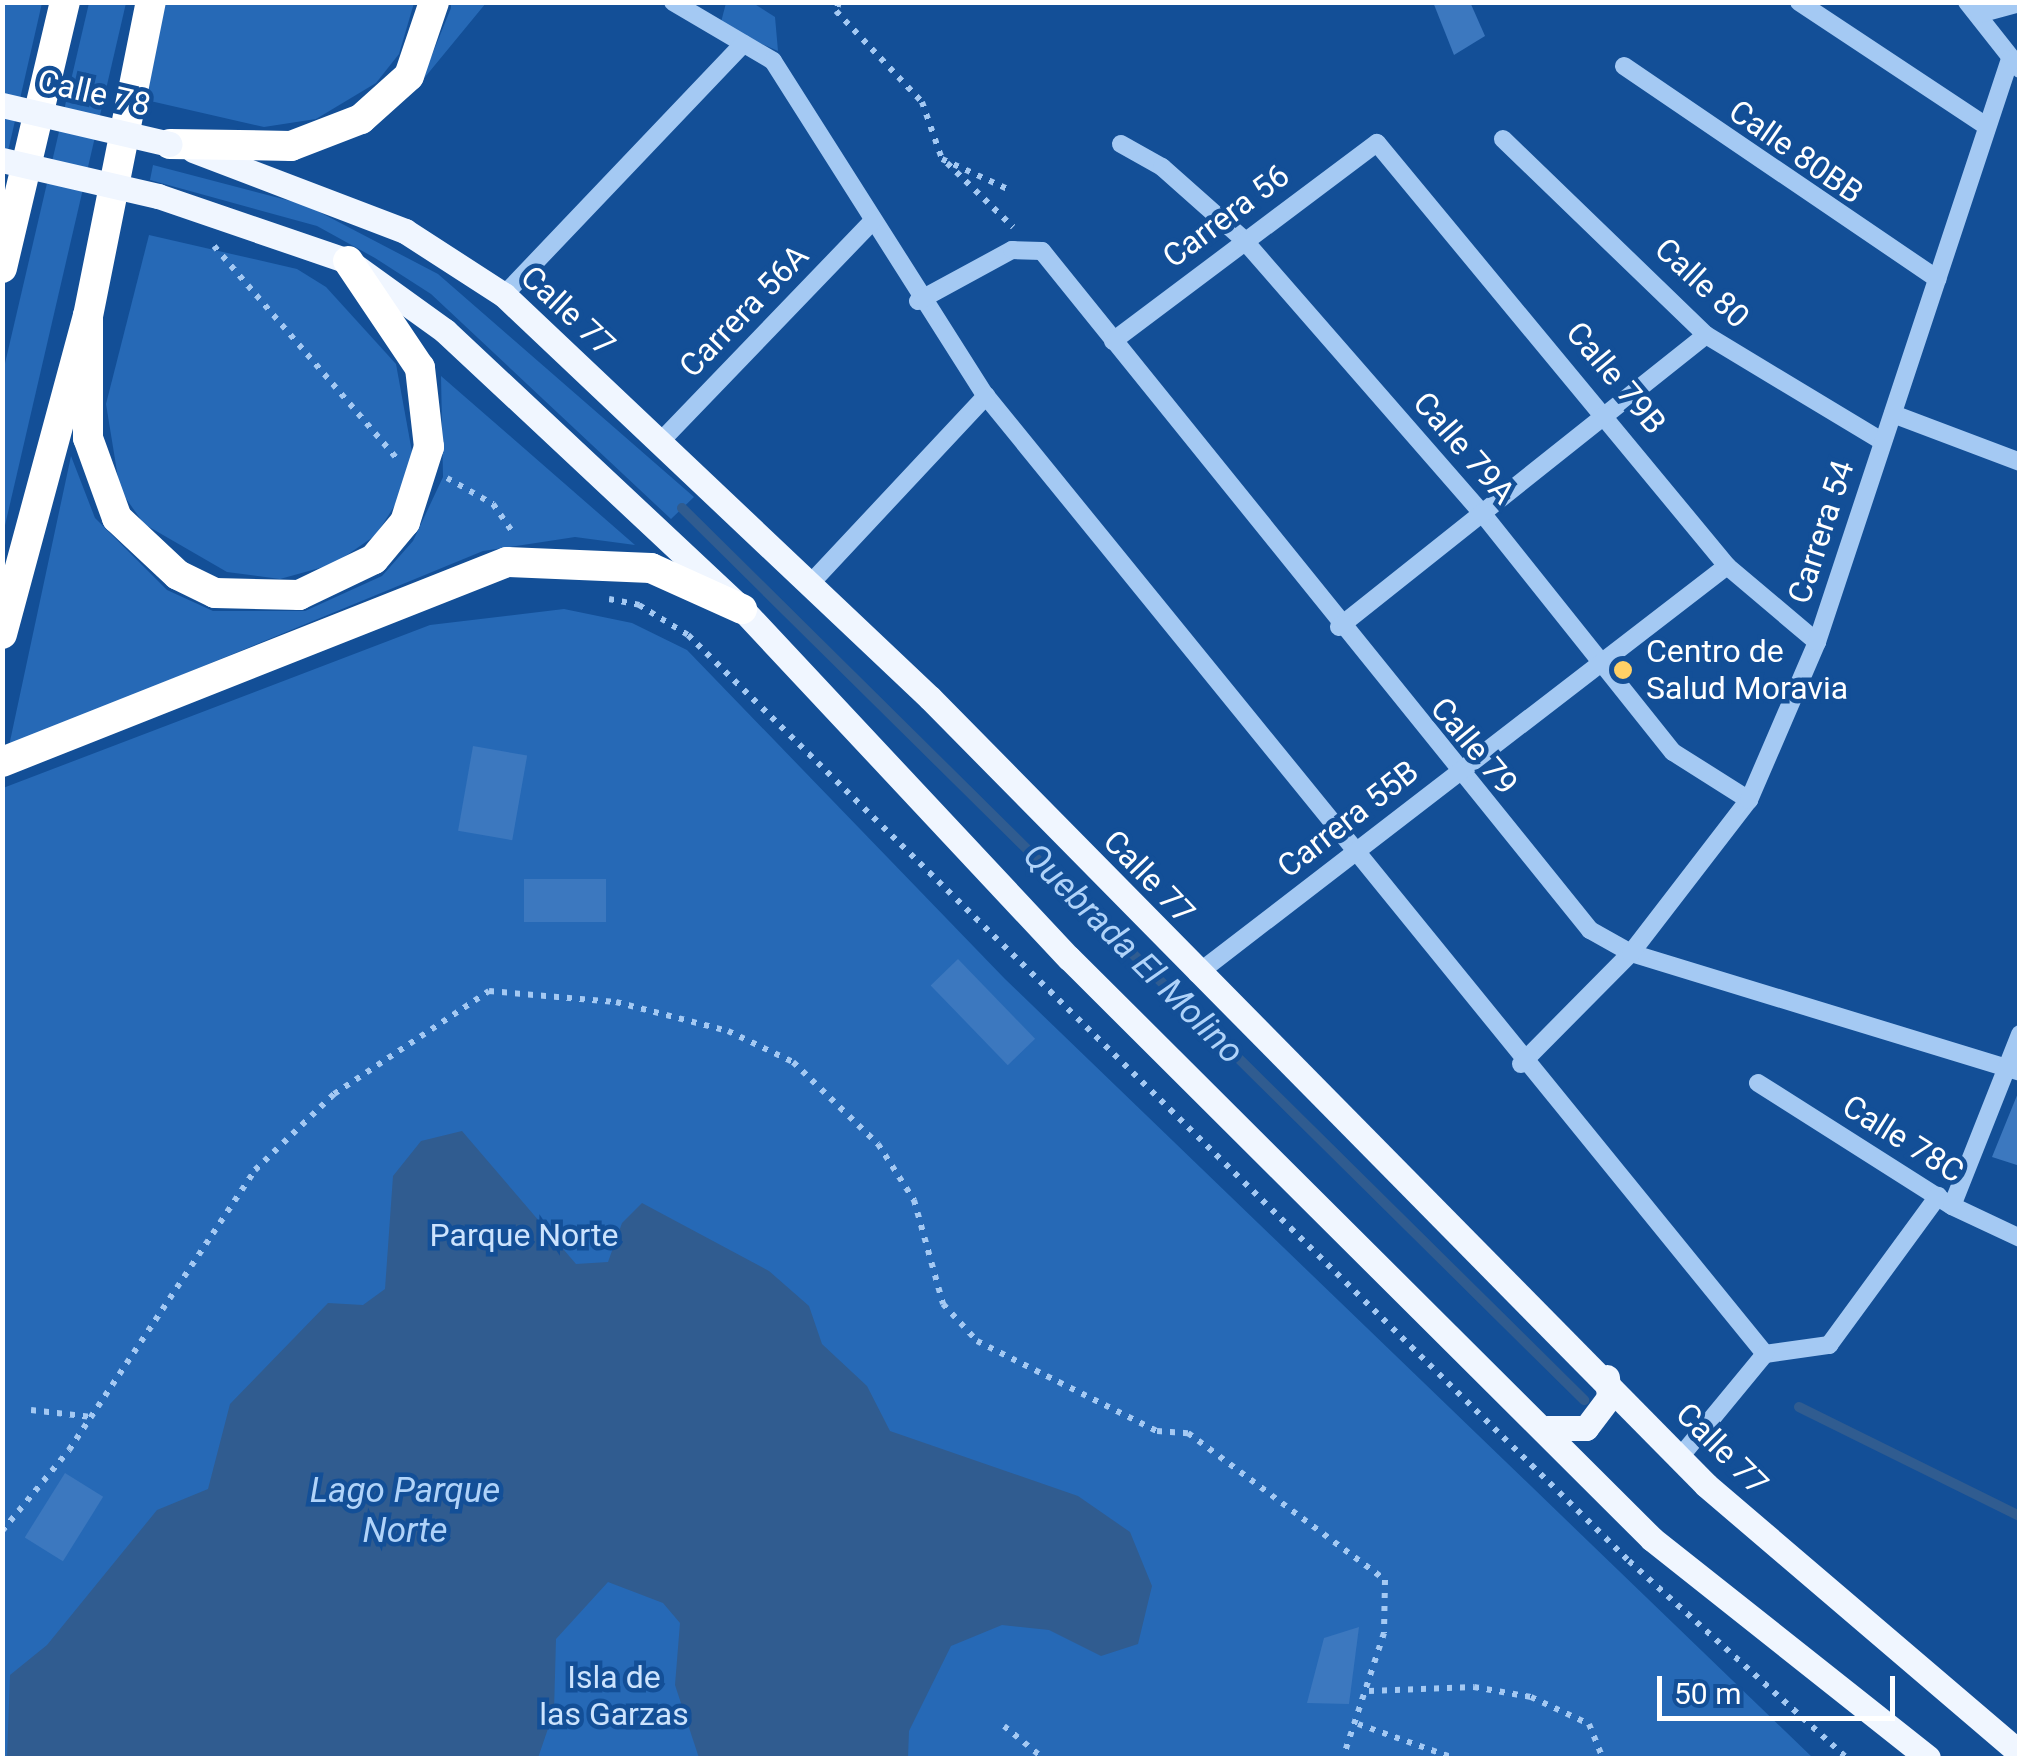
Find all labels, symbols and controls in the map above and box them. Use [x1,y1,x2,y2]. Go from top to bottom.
street label: Calle 78 [34,61,154,125]
street label: Calle 80BB [1722,92,1870,212]
street label: Carrera 56 [1155,156,1297,276]
street label: Calle 80 [1647,230,1757,336]
street label: Carrera 56A [671,237,817,385]
street label: Calle 77 [513,258,623,364]
street label: Calle 79B [1558,314,1674,442]
street label: Calle 79A [1405,384,1523,512]
street label: Carrera 54 [1780,456,1862,608]
place label: Centro de Salud Moravia [1646,633,1848,708]
marker: Centro de Salud Moravia [1610,657,1636,683]
street label: Calle 79 [1422,690,1526,802]
street label: Carrera 55B [1270,752,1426,886]
street label: Calle 77 [1095,822,1203,932]
water label: Quebrada El Molino [1014,835,1252,1073]
street label: Calle 78C [1835,1087,1971,1191]
park label: Parque Norte [430,1216,618,1254]
street label: Calle 77 [1668,1395,1776,1503]
water label: Lago Parque Norte [310,1470,500,1552]
scale bar [1662,1656,1900,1718]
park label: Isla de las Garzas [539,1659,689,1734]
text: 50 m [1674,1676,1741,1711]

